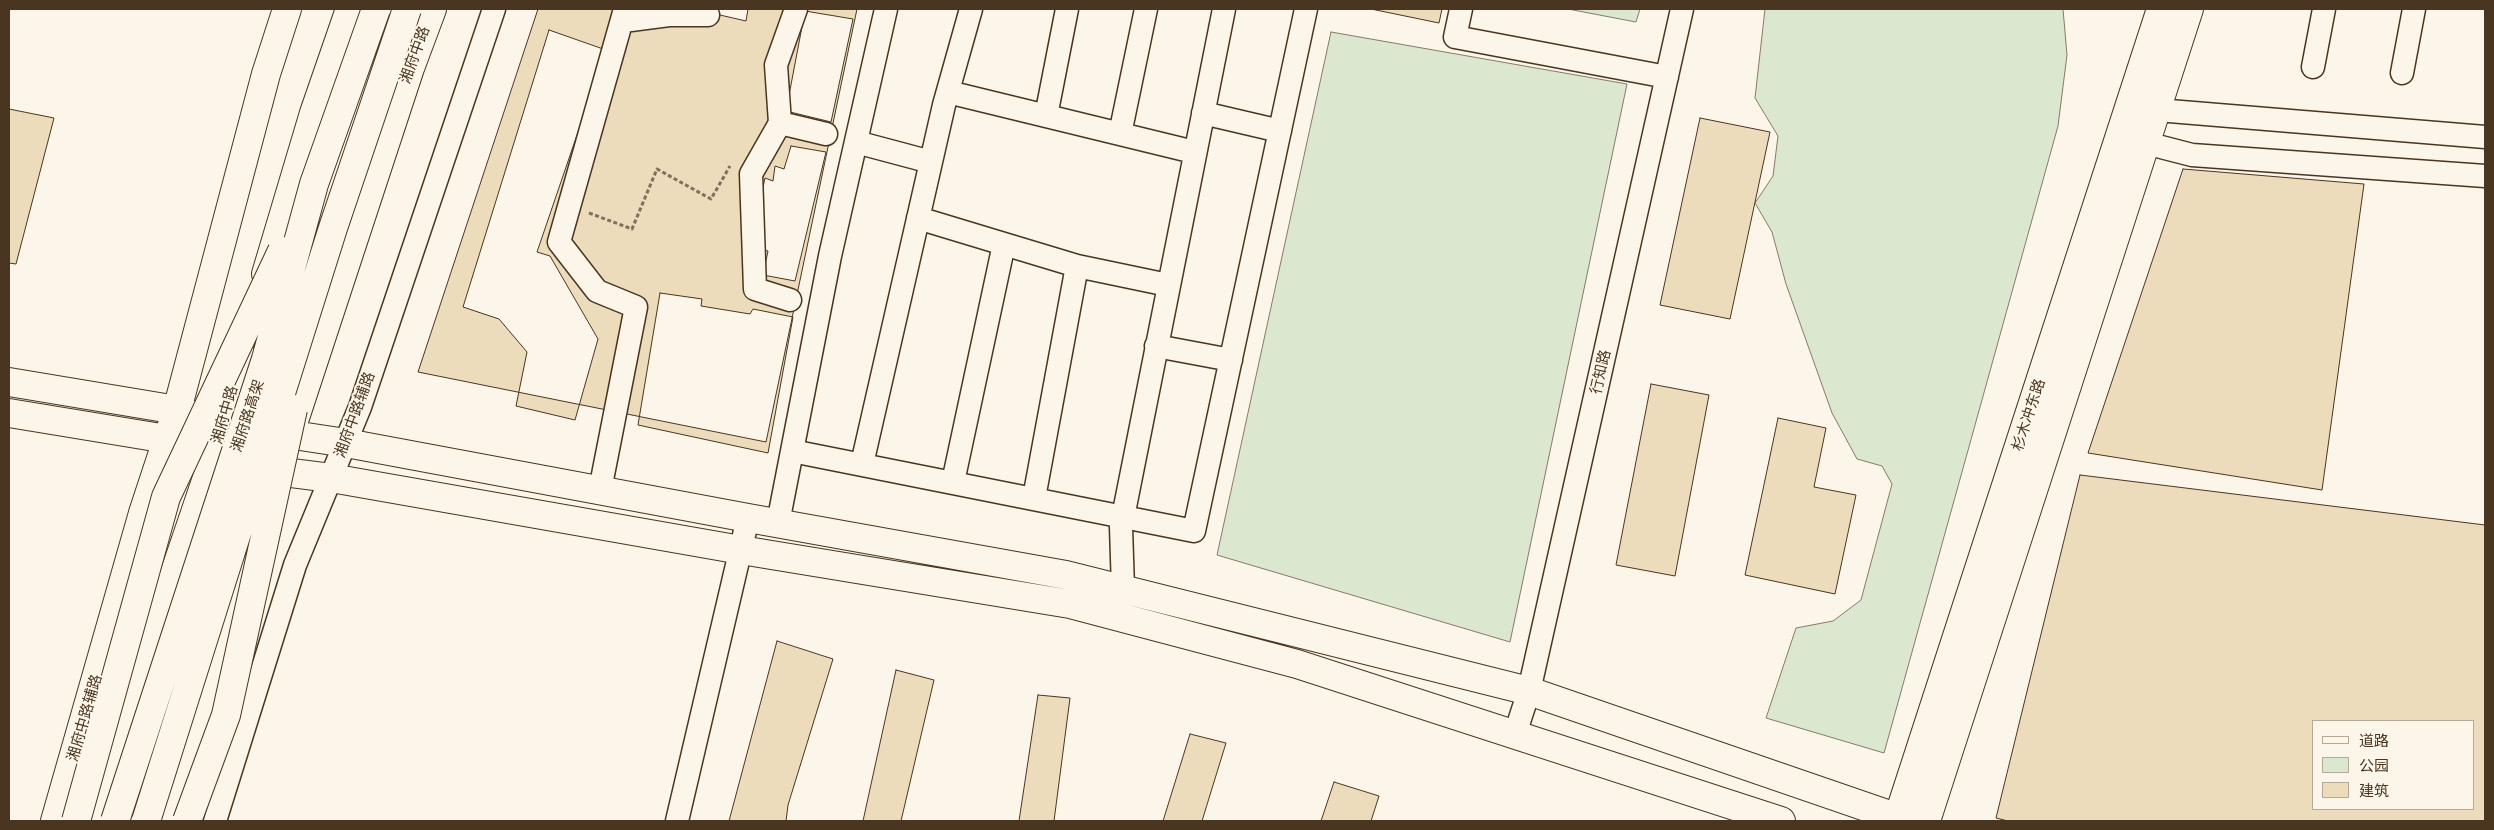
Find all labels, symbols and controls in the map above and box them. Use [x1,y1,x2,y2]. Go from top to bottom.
street label: 湘府中路 [396,24,434,86]
street label: 行知路 [1587,348,1615,396]
street label: 湘府中路辅路 [331,370,379,460]
street label: 杉木冲东路 [2009,377,2049,453]
street label: 湘府路高架 [228,378,268,454]
street label: 湘府中路 [208,384,242,446]
street label: 湘府中路辅路 [64,672,106,764]
legend [2312,720,2474,810]
text: 道路 [2359,732,2389,750]
text: 公园 [2359,757,2389,775]
text: 建筑 [2359,782,2389,800]

